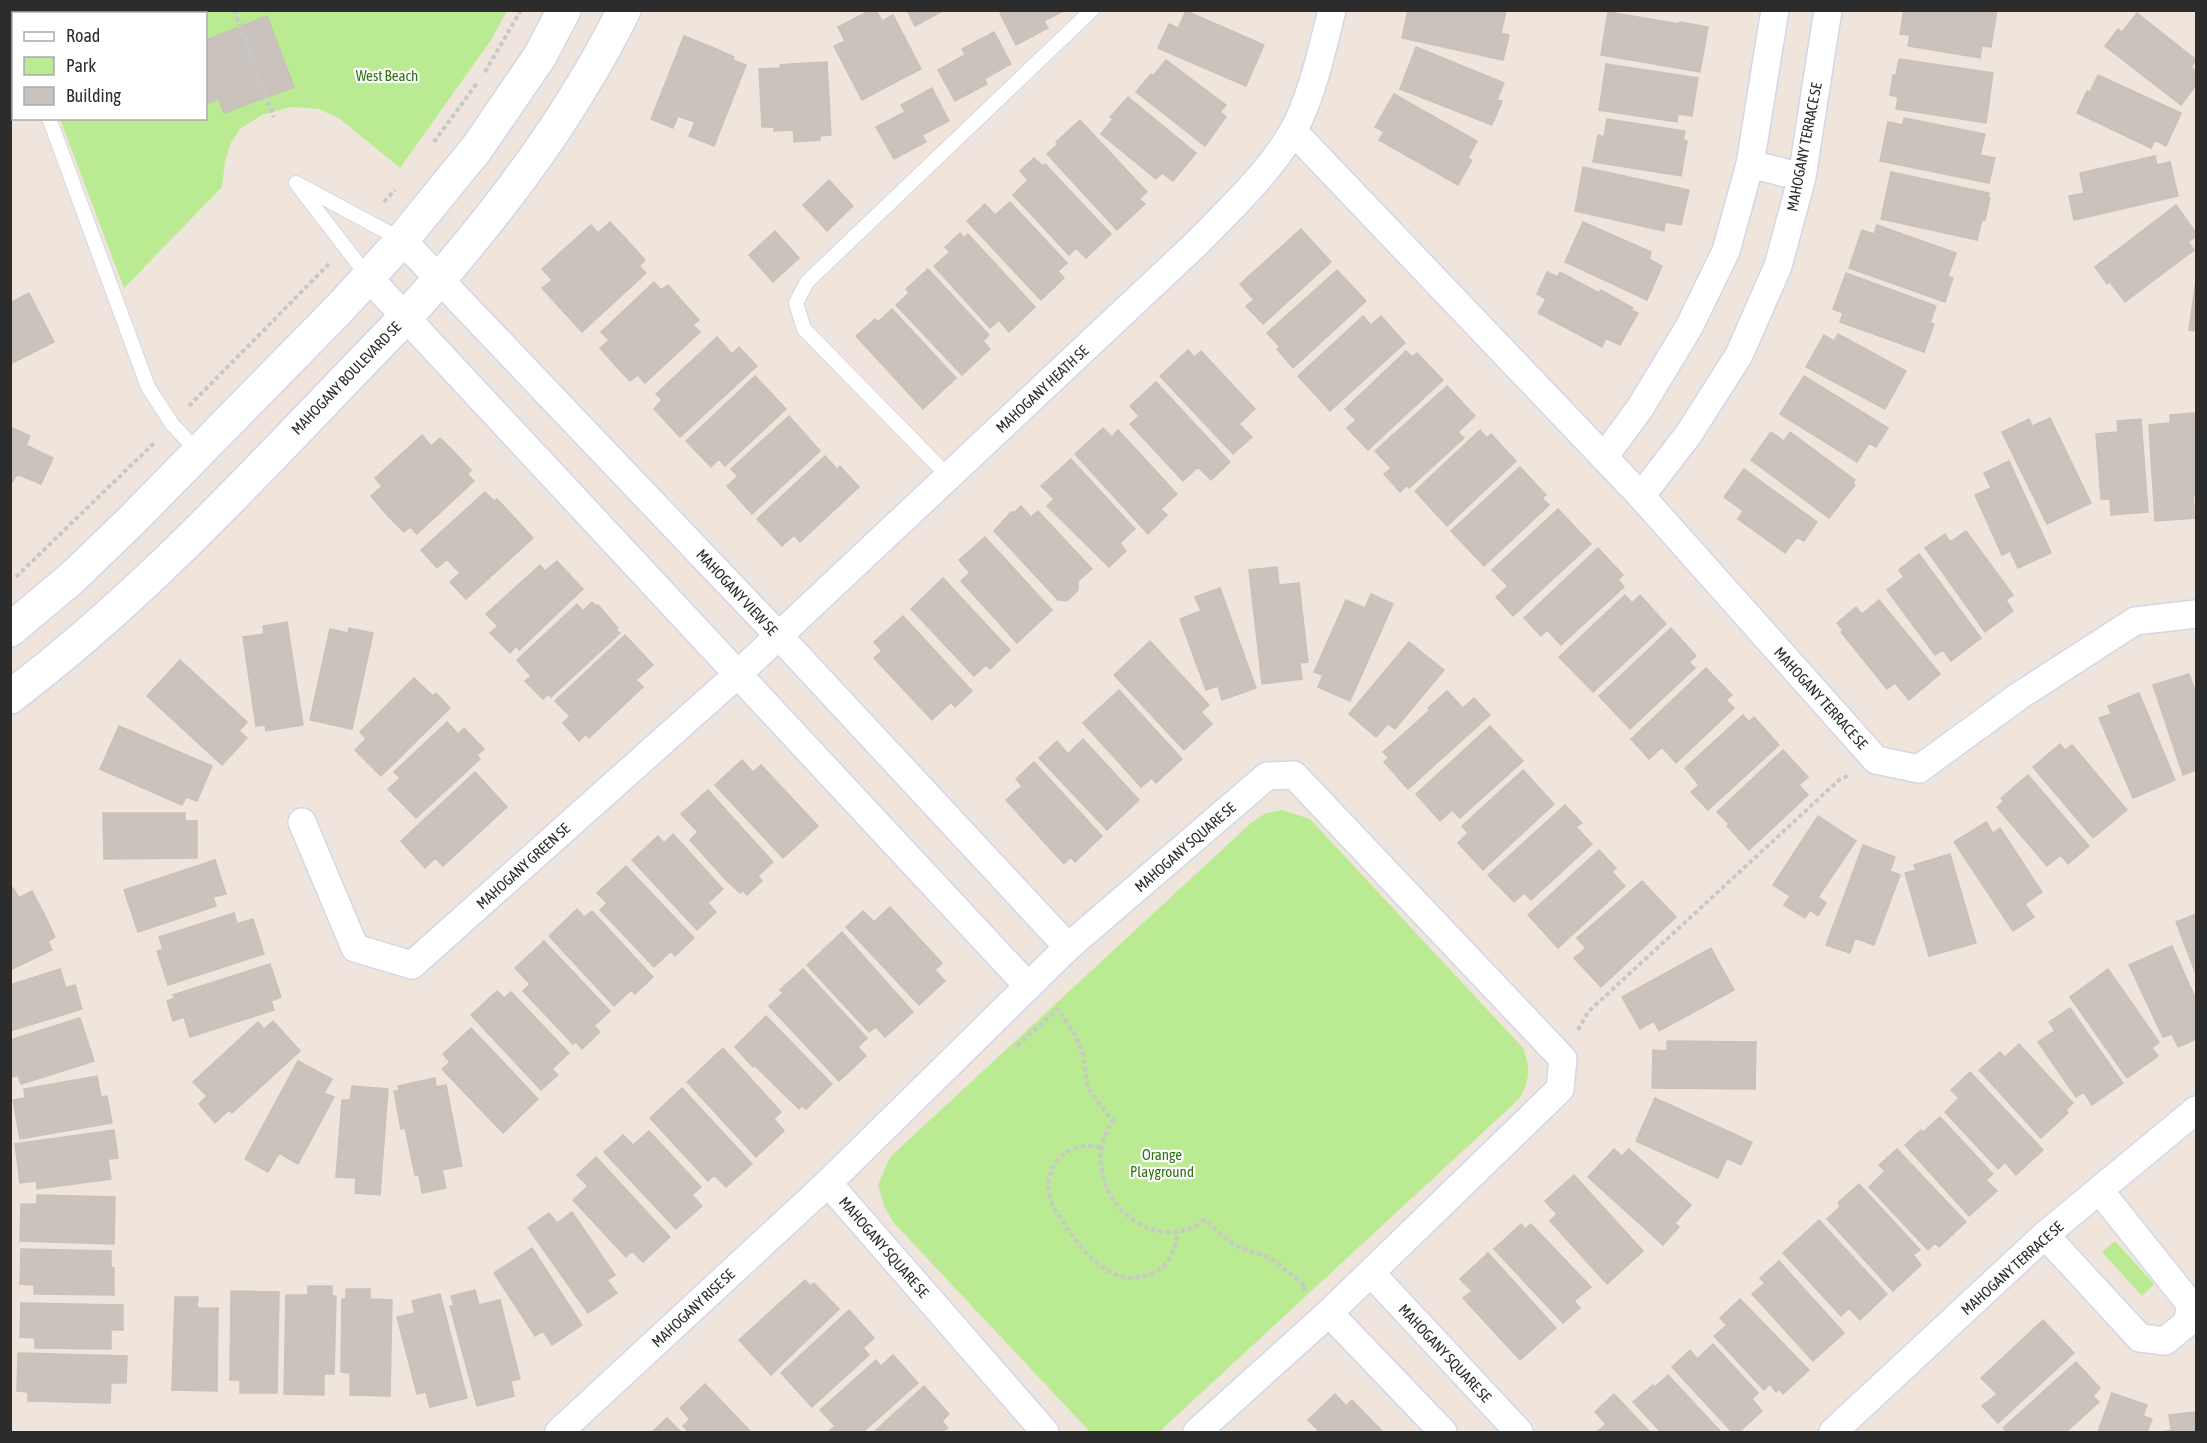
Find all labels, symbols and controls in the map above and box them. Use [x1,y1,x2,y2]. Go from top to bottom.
legend [12,12,207,120]
text: Road [66,25,100,46]
text: Park [66,55,96,76]
park label: West Beach [356,67,418,84]
street label: MAHOGANY TERRACE SE [1783,81,1825,213]
text: Building [66,85,121,106]
street label: MAHOGANY BOULEVARD SE [288,318,405,438]
street label: MAHOGANY HEATH SE [992,342,1092,436]
street label: MAHOGANY VIEW SE [693,546,781,639]
street label: MAHOGANY TERRACE SE [1771,644,1872,753]
street label: MAHOGANY SQUARE SE [1131,798,1239,895]
street label: MAHOGANY GREEN SE [473,819,574,912]
park label: Orange Playground [1130,1146,1194,1180]
street label: MAHOGANY SQUARE SE [836,1193,933,1301]
street label: MAHOGANY TERRACE SE [1958,1217,2067,1318]
street label: MAHOGANY RISE SE [648,1265,738,1351]
street label: MAHOGANY SQUARE SE [1395,1301,1495,1406]

